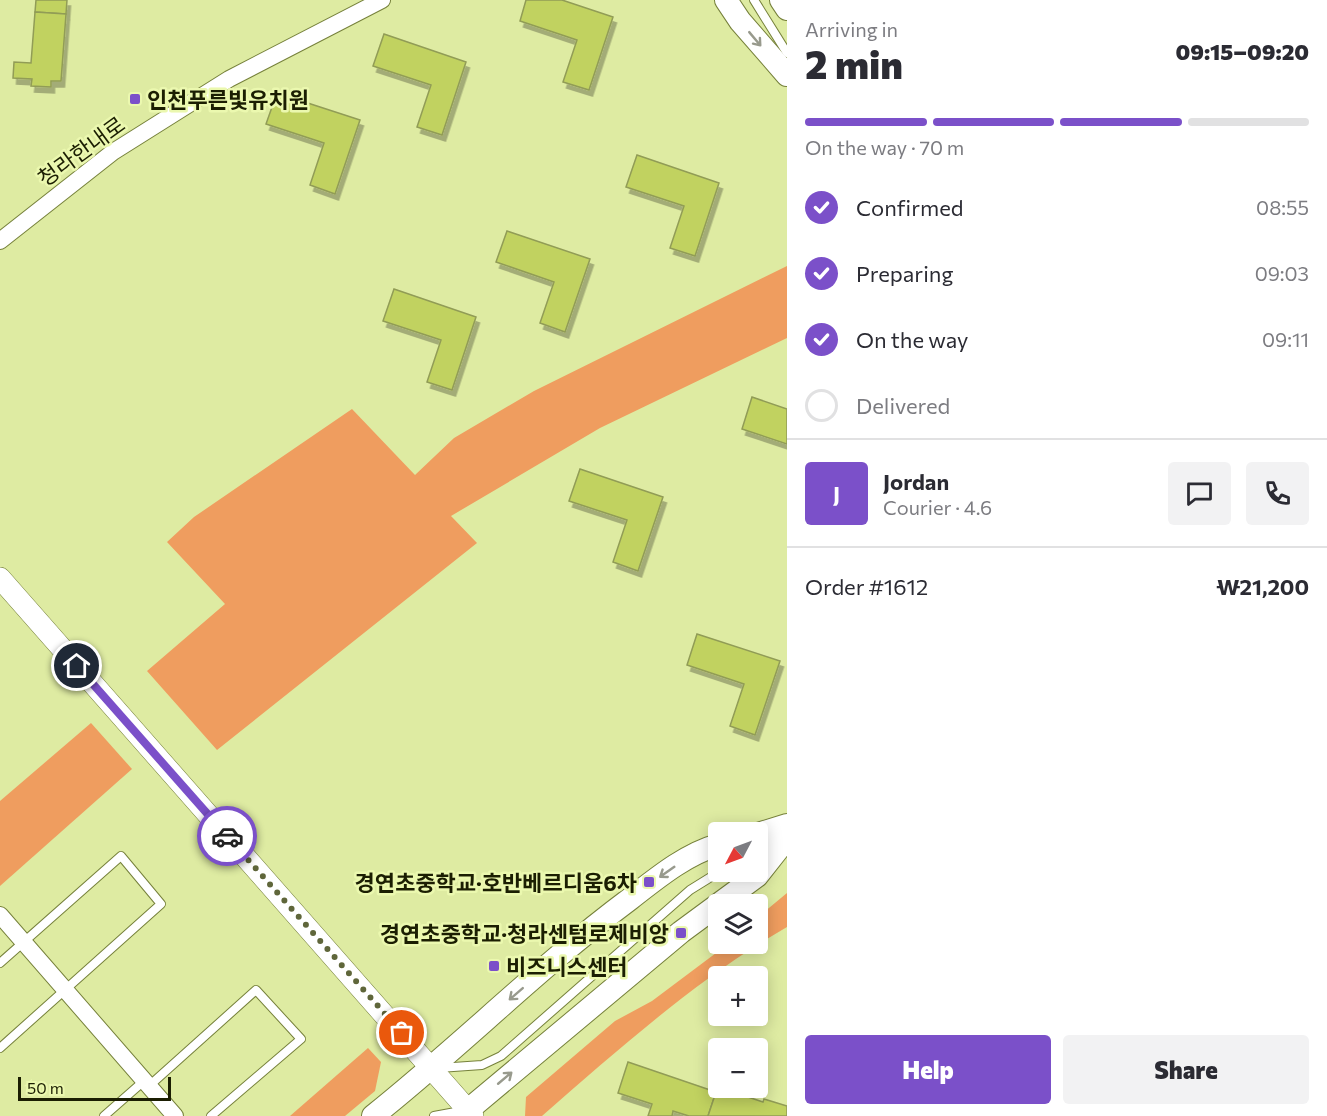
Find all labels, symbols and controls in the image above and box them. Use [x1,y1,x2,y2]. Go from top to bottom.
text: Arriving in [805,17,898,41]
one-way arrow [748,31,762,46]
text: 09:15–09:20 [1175,38,1309,65]
text: 2 min [805,39,903,87]
place label: 인천푸른빛유치원 [147,86,309,113]
marker: 인천푸른빛유치원 [128,92,142,106]
street label: 청라한내로 [32,110,130,192]
text: On the way · 70 m [805,135,964,159]
icon: check [805,191,838,224]
text: Confirmed [856,194,963,221]
text: 08:55 [1256,195,1309,219]
icon: check [805,257,838,290]
text: Preparing [856,260,953,287]
text: 09:03 [1255,261,1309,285]
icon: check [805,323,838,356]
text: On the way [856,326,968,353]
text: 09:11 [1262,327,1309,351]
text: Delivered [856,392,950,419]
button: chat [1168,462,1231,525]
button: phone [1246,462,1309,525]
text: Jordan [883,468,949,495]
text: J [833,480,840,507]
text: Courier · 4.6 [883,495,992,519]
text: Order #1612 [805,573,928,600]
text: ₩21,200 [1216,573,1309,600]
pin [51,640,102,691]
icon: home [60,649,93,682]
courier [197,806,257,866]
icon: car [211,820,244,853]
north arrow [708,822,768,882]
map controls [708,822,768,1098]
one-way arrow [660,866,676,878]
place label: 경연초중학교·호반베르디움6차 [354,869,637,896]
marker: 경연초중학교·호반베르디움6차 [642,875,656,889]
button: layers [708,894,768,954]
place label: 경연초중학교·청라센텀로제비앙 [380,920,669,947]
marker: 경연초중학교·청라센텀로제비앙 [674,926,688,940]
place label: 비즈니스센터 [506,953,627,980]
marker: 비즈니스센터 [487,959,501,973]
button: + [708,966,768,1026]
one-way arrow [508,987,523,1001]
pin [376,1007,427,1058]
icon: bag [385,1016,418,1049]
button: Help [805,1035,1051,1104]
button: Share [1063,1035,1309,1104]
button: − [708,1038,768,1098]
one-way arrow [497,1072,513,1085]
scale bar [18,1074,171,1102]
text: 50 m [27,1078,64,1097]

